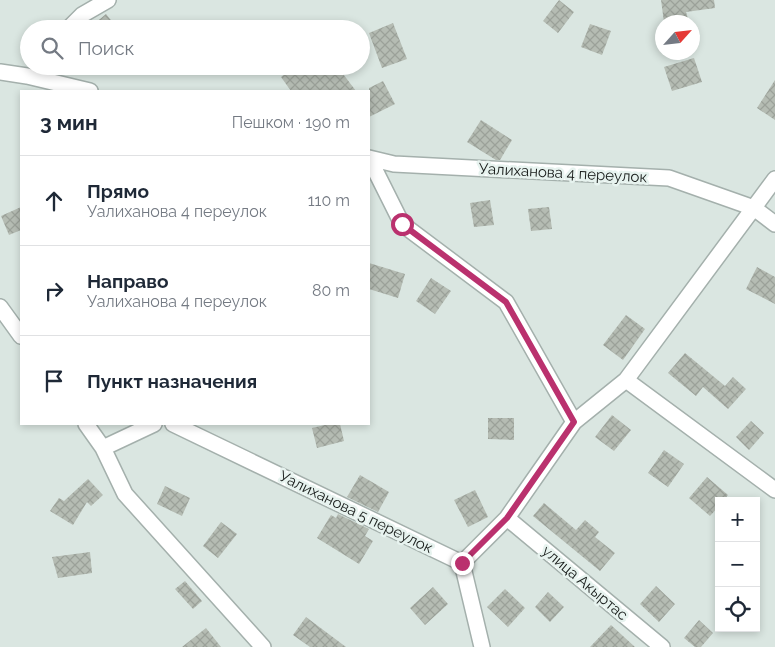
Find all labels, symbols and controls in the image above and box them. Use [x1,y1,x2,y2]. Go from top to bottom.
north arrow [655,15,700,60]
search box [20,20,370,75]
icon: search [38,34,66,62]
text: Поиск [78,37,134,59]
text: 3 мин [40,110,98,135]
text: Пешком · 190 m [232,113,350,132]
street label: Уалиханова 4 переулок [478,160,648,186]
text: Прямо [87,180,149,202]
icon: ahead [40,187,68,215]
text: 110 m [308,191,350,210]
text: Уалиханова 4 переулок [87,202,267,221]
route start [391,213,414,236]
text: Направо [87,270,168,292]
icon: right [40,277,68,305]
text: 80 m [312,281,350,300]
text: Уалиханова 4 переулок [87,292,267,311]
icon: arrive [40,367,68,395]
text: Пункт назначения [87,370,257,392]
street label: Уалиханова 5 переулок [276,467,436,557]
map controls [715,497,760,632]
button: + [715,497,760,542]
street label: улица Акыртас [538,542,632,624]
button: − [715,542,760,587]
route end [451,552,474,575]
button: locate [715,587,760,632]

